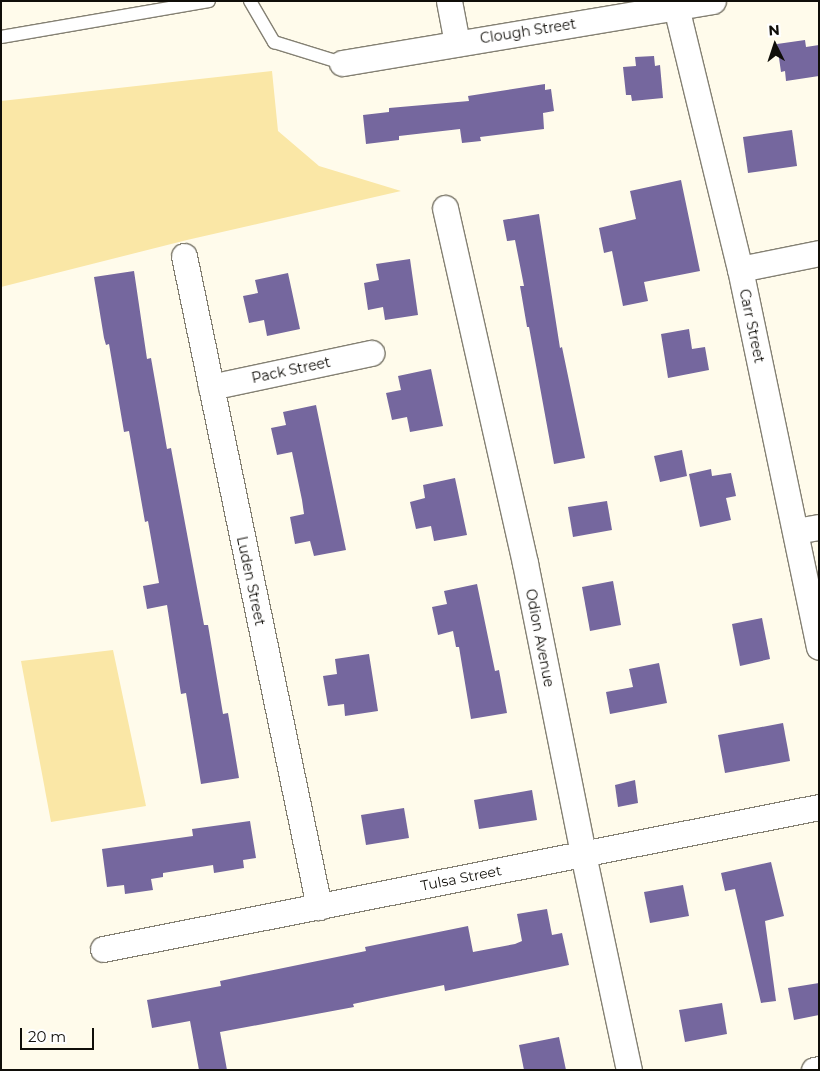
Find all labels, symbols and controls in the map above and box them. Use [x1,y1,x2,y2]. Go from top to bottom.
street label: Clough Street [479,15,577,47]
north arrow [750,20,800,70]
text: N [768,21,780,39]
street label: Carr Street [736,287,768,365]
street label: Pack Street [250,353,332,387]
street label: Luden Street [233,535,269,627]
street label: Odion Avenue [522,587,558,689]
street label: Tulsa Street [419,862,503,894]
scale bar [22,1018,96,1050]
text: 20 m [28,1027,66,1046]

